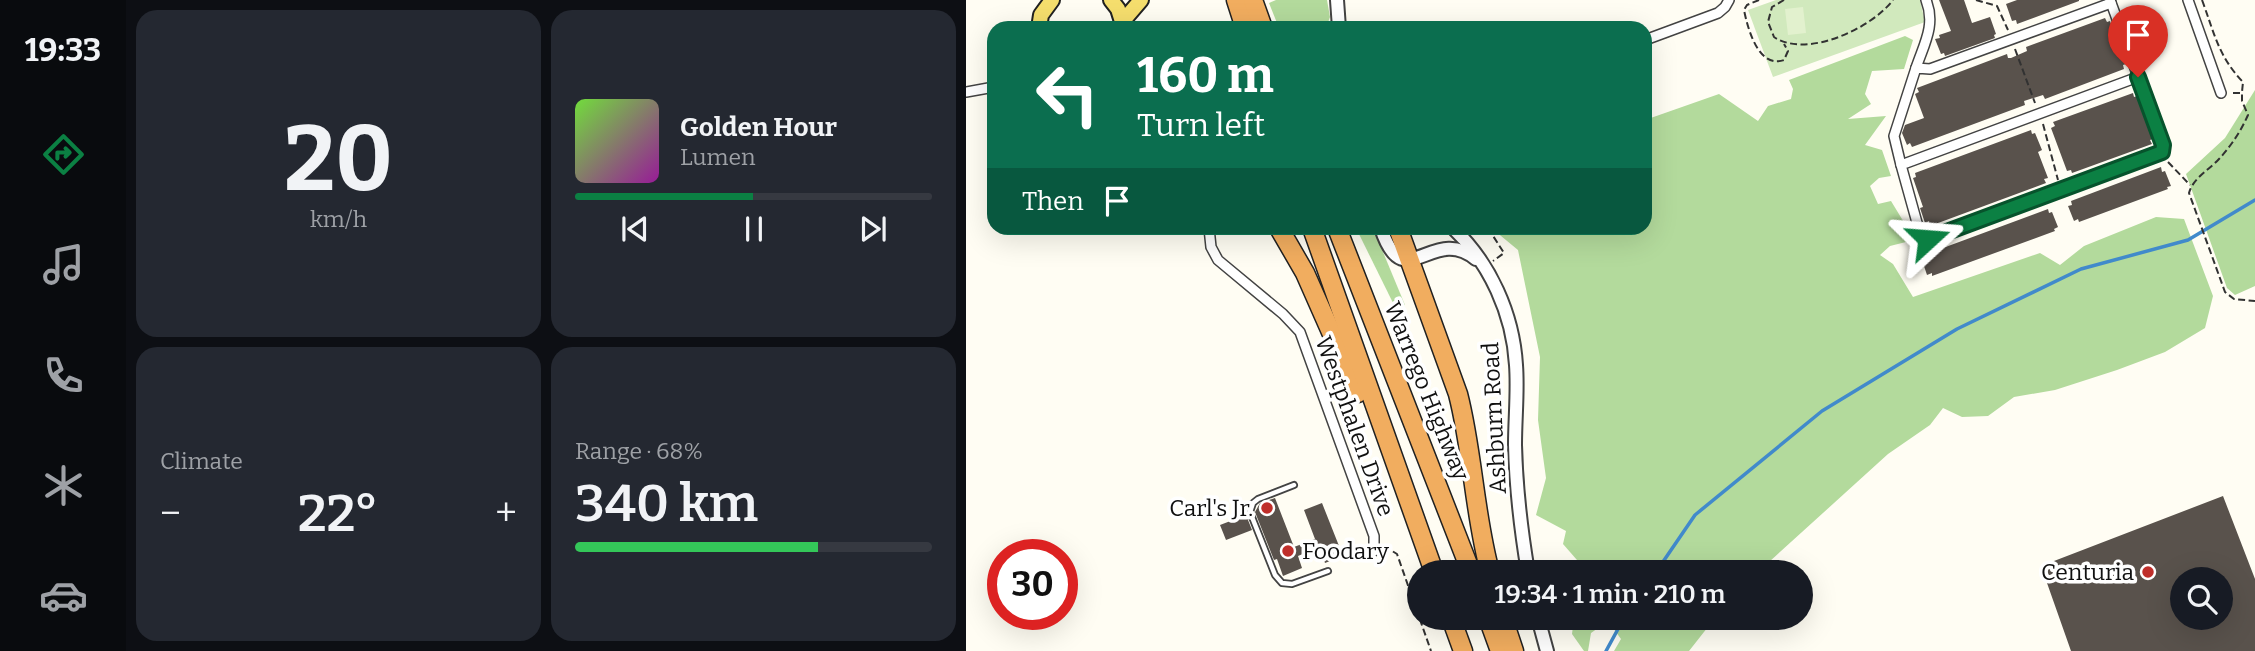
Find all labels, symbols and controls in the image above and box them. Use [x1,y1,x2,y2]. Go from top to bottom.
pin [2108,5,2168,77]
icon: arrive [2119,16,2157,54]
text: 19:33 [25,31,101,69]
text: 160 m [1137,46,1274,105]
icon: left [1022,49,1113,140]
text: 20 [284,105,393,214]
text: Turn left [1137,106,1265,144]
text: Golden Hour [680,112,837,143]
icon: directions [39,130,88,179]
text: Lumen [680,143,756,171]
icon: arrive [1098,182,1136,220]
text: Then [1022,186,1084,217]
position arrow [1891,202,1965,276]
text: km/h [310,205,367,233]
icon: previous [616,210,654,248]
icon: pause [735,210,773,248]
icon: next [854,210,892,248]
icon: music [39,240,88,289]
street label: Warrego Highway [1378,298,1476,485]
street label: Westphalen Drive [1309,332,1401,520]
street label: Ashburn Road [1476,341,1512,495]
icon: phone [39,351,88,400]
text: Range · 68% [575,437,703,465]
text: Climate [160,447,243,475]
icon: climate [39,461,88,510]
text: 340 km [575,472,758,535]
text: 22° [298,482,379,545]
text: − [160,490,181,536]
text: + [495,490,517,536]
place label: Carl's Jr. [1169,494,1253,522]
marker: Carl's Jr. [1259,500,1275,516]
place label: Foodary [1302,537,1390,565]
speed limit sign: 30 [987,539,1078,630]
marker: Foodary [1280,543,1296,559]
place label: Centuria [2041,558,2134,586]
marker: Centuria [2140,564,2156,580]
map controls [2170,567,2233,630]
button: search [2170,567,2233,630]
icon: car [39,571,88,620]
text: 19:34 · 1 min · 210 m [1494,579,1726,610]

